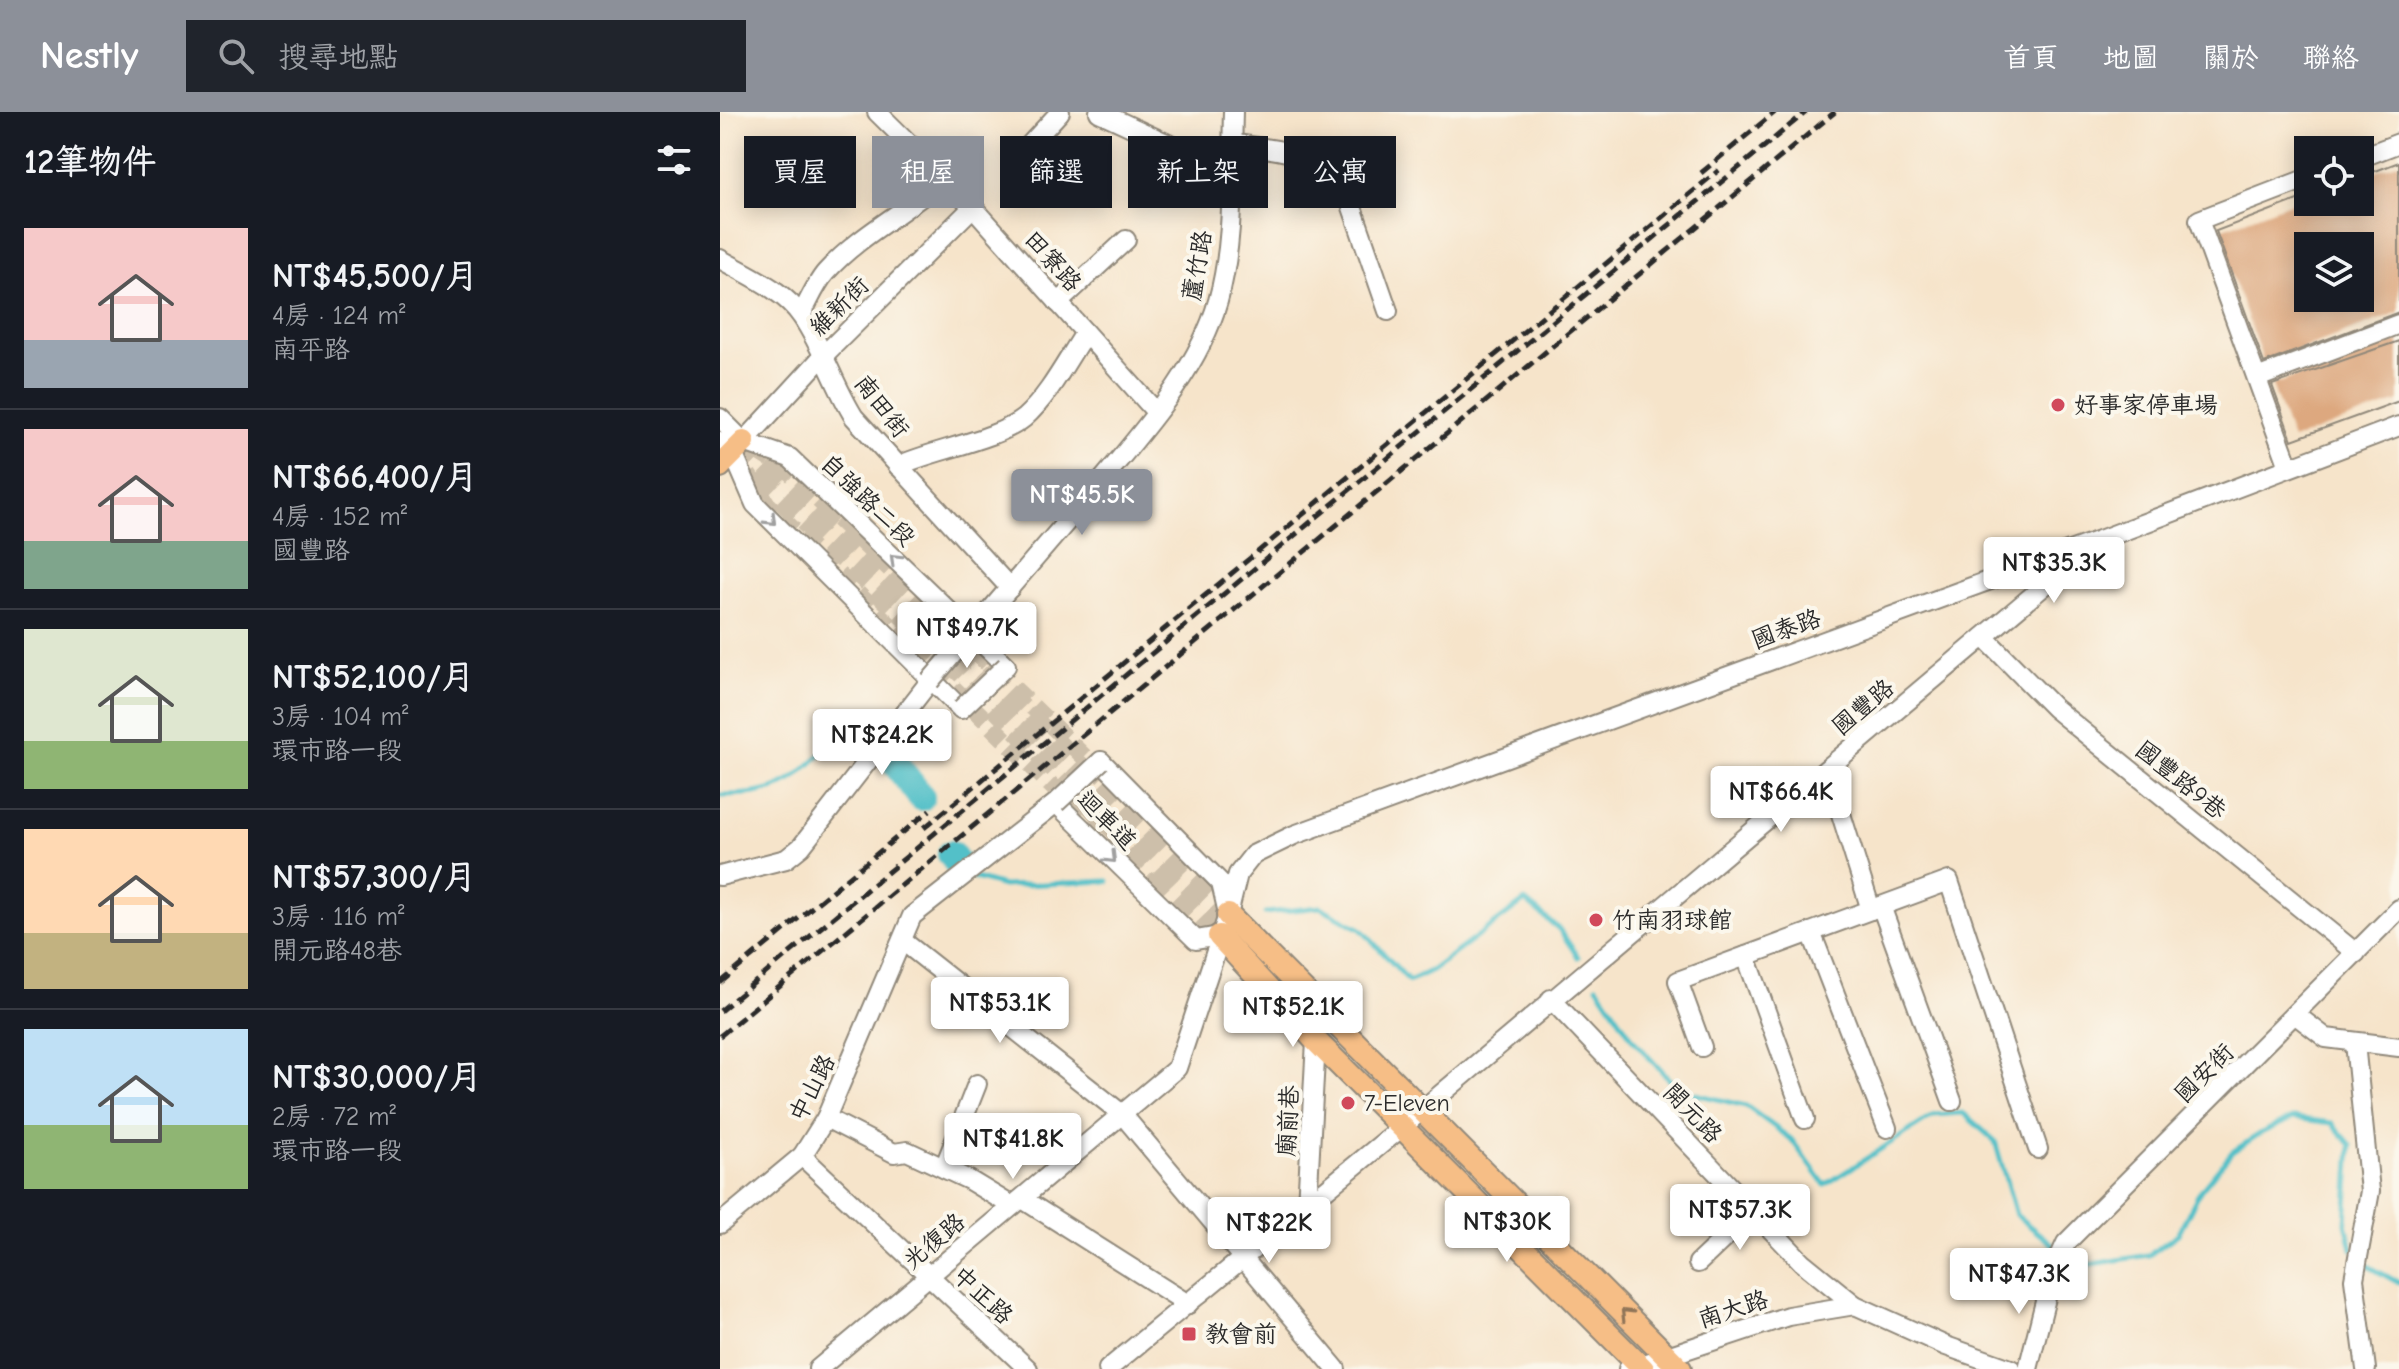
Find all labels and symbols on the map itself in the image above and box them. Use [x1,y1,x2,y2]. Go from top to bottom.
street label: 田寮路 [1019,225,1087,297]
street label: 蘆竹路 [1177,228,1217,304]
street label: 維新街 [804,271,874,341]
street label: 南田街 [849,369,915,443]
place label: 好事家停車場 [2074,391,2218,419]
marker: 好事家停車場 [2049,396,2067,414]
street label: 自強路二段 [815,448,921,552]
pin: NT$45.5K [999,469,1165,537]
one-way arrow [762,511,776,525]
pin: NT$35.3K [1971,537,2137,605]
one-way arrow [890,554,904,569]
pin: NT$49.7K [884,602,1050,670]
street label: 國泰路 [1747,604,1825,654]
street label: 國豐路 [1826,673,1900,741]
pin: NT$24.2K [799,709,965,777]
street label: 國豐路9巷 [2130,735,2232,825]
pin: NT$66.4K [1698,766,1864,834]
street label: 迴車道 [1072,785,1142,855]
one-way arrow [1102,849,1116,863]
place label: 竹南羽球館 [1612,906,1732,934]
marker: 竹南羽球館 [1587,911,1605,929]
pin: NT$53.1K [917,977,1083,1045]
pin: NT$52.1K [1210,981,1376,1049]
street label: 國安街 [2169,1038,2239,1108]
street label: 中山路 [783,1050,841,1126]
street label: 開元路 [1658,1077,1728,1149]
street label: 廟前巷 [1272,1084,1304,1158]
place label: 7-Eleven [1364,1089,1450,1117]
marker: 7-Eleven [1339,1094,1357,1112]
pin: NT$41.8K [930,1113,1096,1181]
pin: NT$57.3K [1657,1184,1823,1252]
pin: NT$30K [1442,1196,1572,1264]
pin: NT$22K [1204,1197,1334,1265]
street label: 光復路 [897,1207,971,1275]
pin: NT$47.3K [1936,1248,2102,1316]
street label: 中正路 [947,1260,1019,1330]
street label: 南大路 [1694,1285,1772,1333]
one-way arrow [1620,1309,1635,1323]
place label: 教會前 [1205,1320,1277,1348]
marker: 教會前 [1180,1325,1198,1343]

